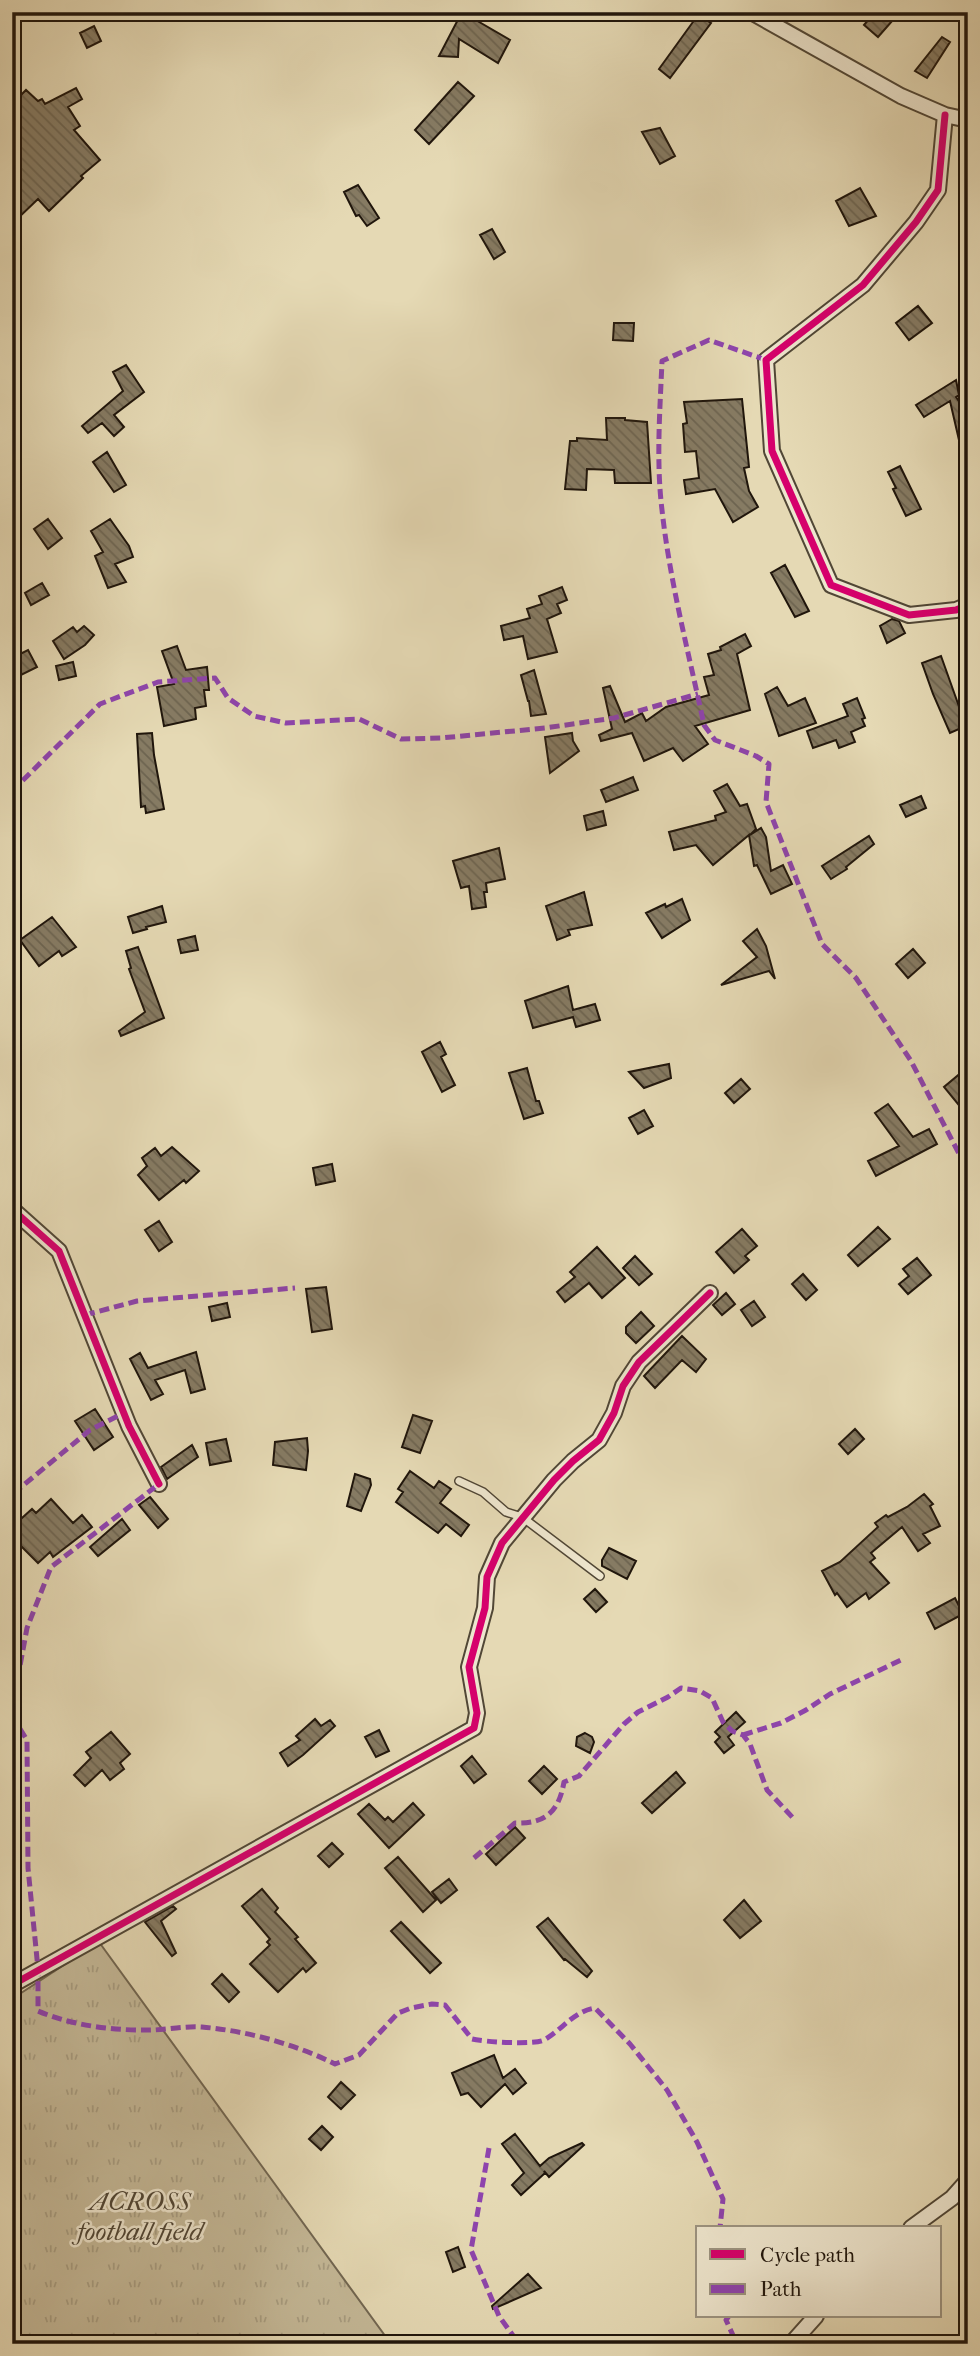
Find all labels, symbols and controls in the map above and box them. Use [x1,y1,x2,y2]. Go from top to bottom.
park label: ACROSS football field [71,2186,207,2247]
legend [696,2226,942,2318]
text: Cycle path [760,2243,855,2267]
text: Path [760,2277,802,2301]

